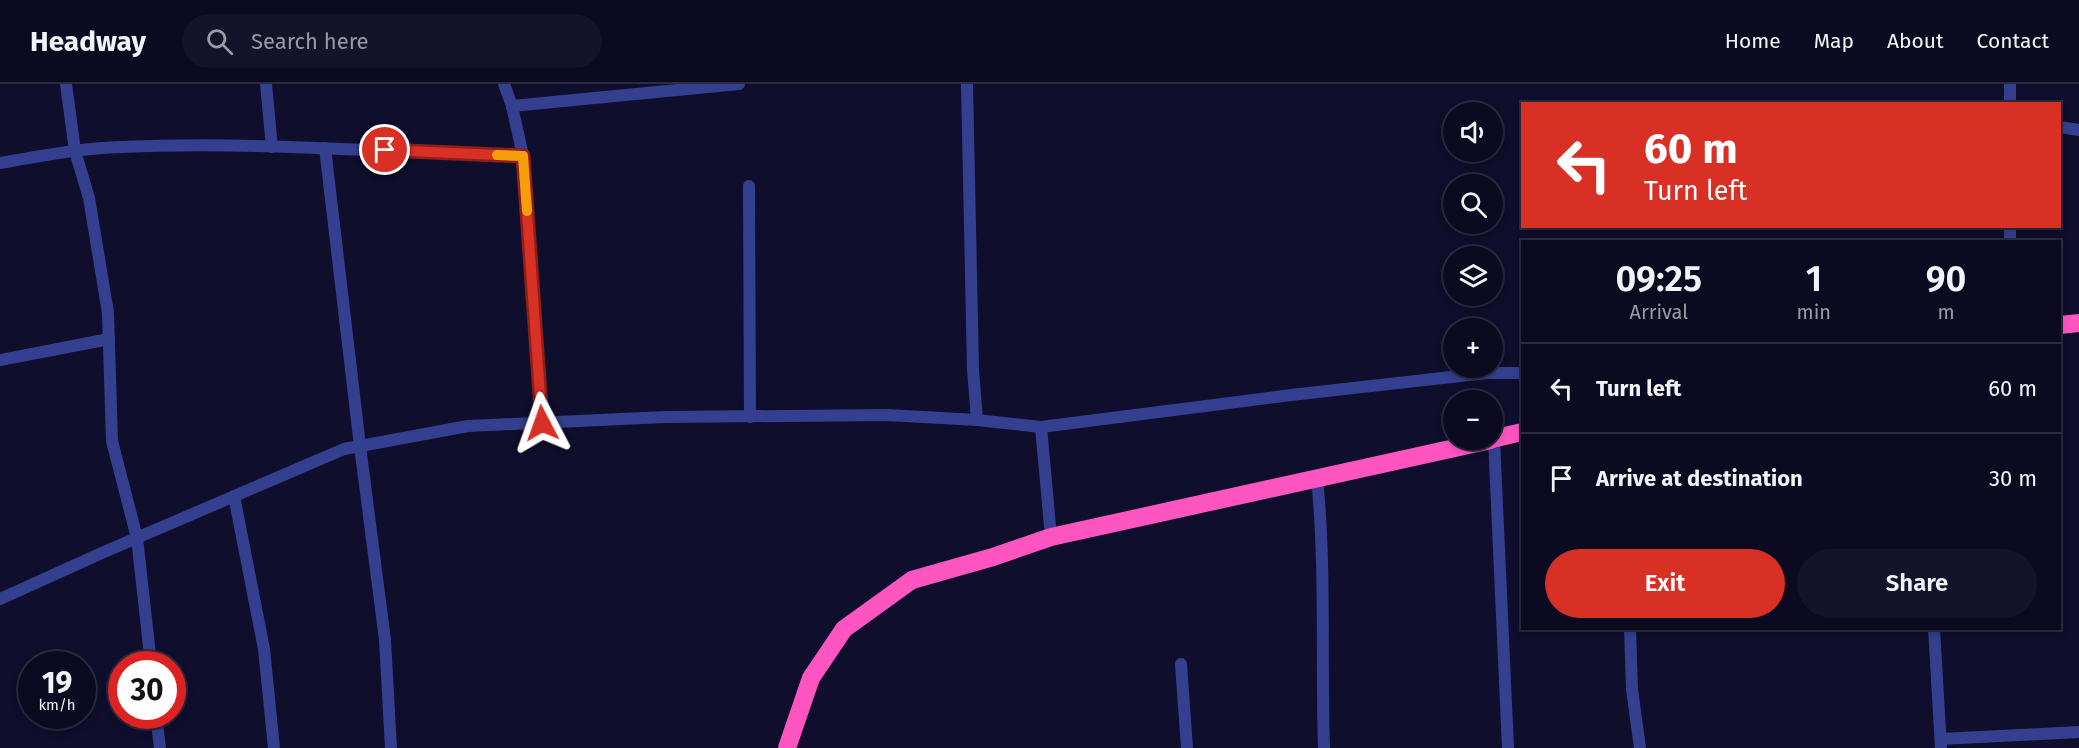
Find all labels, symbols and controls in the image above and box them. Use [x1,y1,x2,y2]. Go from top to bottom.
search box [182,14,602,68]
text: Headway [30,25,146,58]
icon: search [203,25,236,58]
text: Search here [251,28,369,55]
text: Home [1725,28,1781,54]
text: Map [1814,28,1854,54]
text: About [1887,28,1944,54]
text: Contact [1977,28,2049,54]
map controls [1443,102,1503,450]
button: sound [1443,102,1503,162]
pin [359,124,410,175]
text: 60 m [1644,124,1738,174]
icon: left [1545,126,1623,204]
icon: arrive [368,133,401,166]
button: search [1443,174,1503,234]
text: Turn left [1644,175,1747,207]
button: layers [1443,246,1503,306]
text: 09:25 [1616,257,1702,301]
text: 1 [1806,257,1822,301]
text: 90 [1926,257,1966,301]
text: Arrival [1629,300,1688,324]
text: min [1797,300,1831,324]
text: m [1937,300,1955,324]
button: + [1443,318,1503,378]
icon: left [1545,372,1578,405]
text: Turn left [1596,375,1681,402]
text: 60 m [1988,375,2037,402]
button: − [1443,390,1503,450]
position arrow [510,391,574,455]
icon: arrive [1545,462,1578,495]
text: Arrive at destination [1596,465,1803,492]
text: 30 m [1989,465,2037,492]
button: Exit [1545,549,1785,618]
button: Share [1797,549,2037,618]
speed limit sign: 30 [108,651,186,729]
text: 19 [42,665,72,701]
text: km/h [38,696,76,714]

